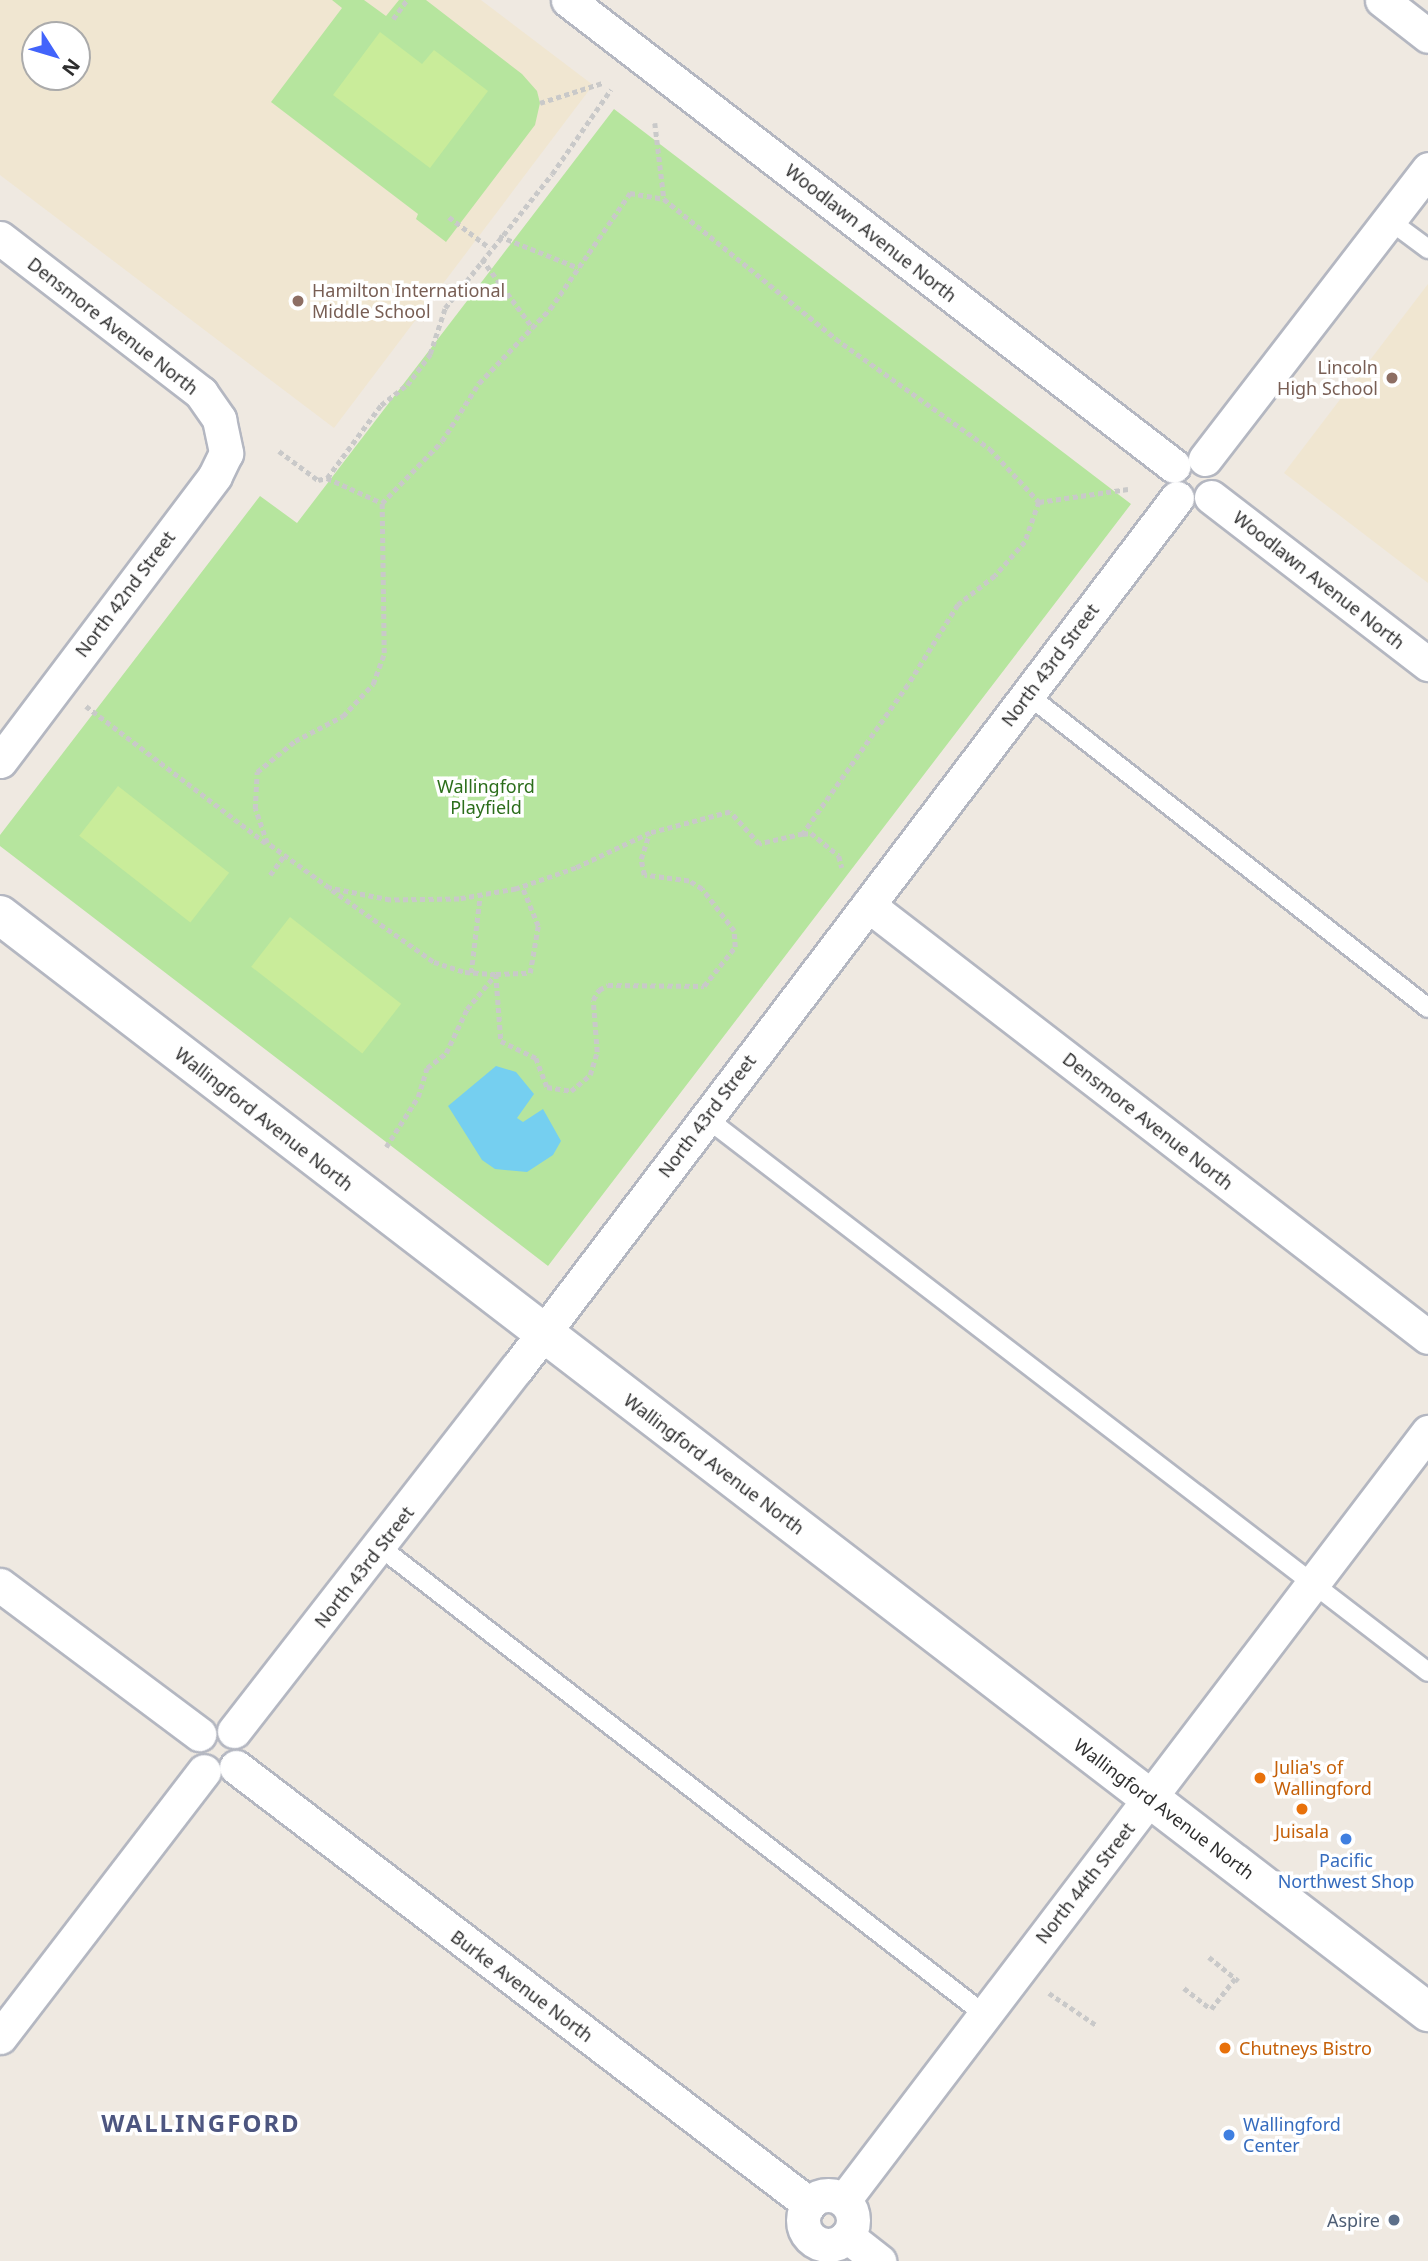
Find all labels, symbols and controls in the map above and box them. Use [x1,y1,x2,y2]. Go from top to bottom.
north arrow [21,21,91,91]
text: N [56,53,86,81]
street label: Woodlawn Avenue North [781,159,961,307]
street label: Densmore Avenue North [24,253,202,399]
place label: Hamilton International Middle School [312,280,505,322]
marker: Hamilton International Middle School [290,293,306,309]
place label: Lincoln High School [1277,357,1378,400]
marker: Lincoln High School [1384,370,1400,386]
street label: Woodlawn Avenue North [1229,506,1409,654]
street label: North 42nd Street [71,527,179,661]
street label: North 43rd Street [997,599,1103,731]
park label: Wallingford Playfield [437,776,535,818]
street label: Wallingford Avenue North [171,1043,357,1195]
street label: Densmore Avenue North [1059,1048,1237,1194]
street label: North 43rd Street [654,1050,760,1182]
street label: Wallingford Avenue North [620,1389,808,1539]
street label: North 43rd Street [310,1502,418,1632]
street label: Wallingford Avenue North [1070,1734,1258,1884]
place label: Julia's of Wallingford [1274,1757,1372,1800]
marker: Julia's of Wallingford [1252,1770,1268,1786]
marker: Juisala [1294,1801,1310,1817]
street label: North 44th Street [1031,1818,1139,1948]
place label: Juisala [1275,1820,1329,1842]
marker: Pacific Northwest Shop [1338,1831,1354,1847]
place label: Pacific Northwest Shop [1278,1850,1414,1892]
street label: Burke Avenue North [447,1926,597,2046]
place label: Chutneys Bistro [1239,2037,1372,2059]
marker: Chutneys Bistro [1217,2040,1233,2056]
district label: WALLINGFORD [103,2109,299,2137]
place label: Wallingford Center [1243,2114,1341,2156]
marker: Wallingford Center [1221,2127,1237,2143]
place label: Aspire [1327,2209,1380,2231]
marker: Aspire [1386,2212,1402,2228]

